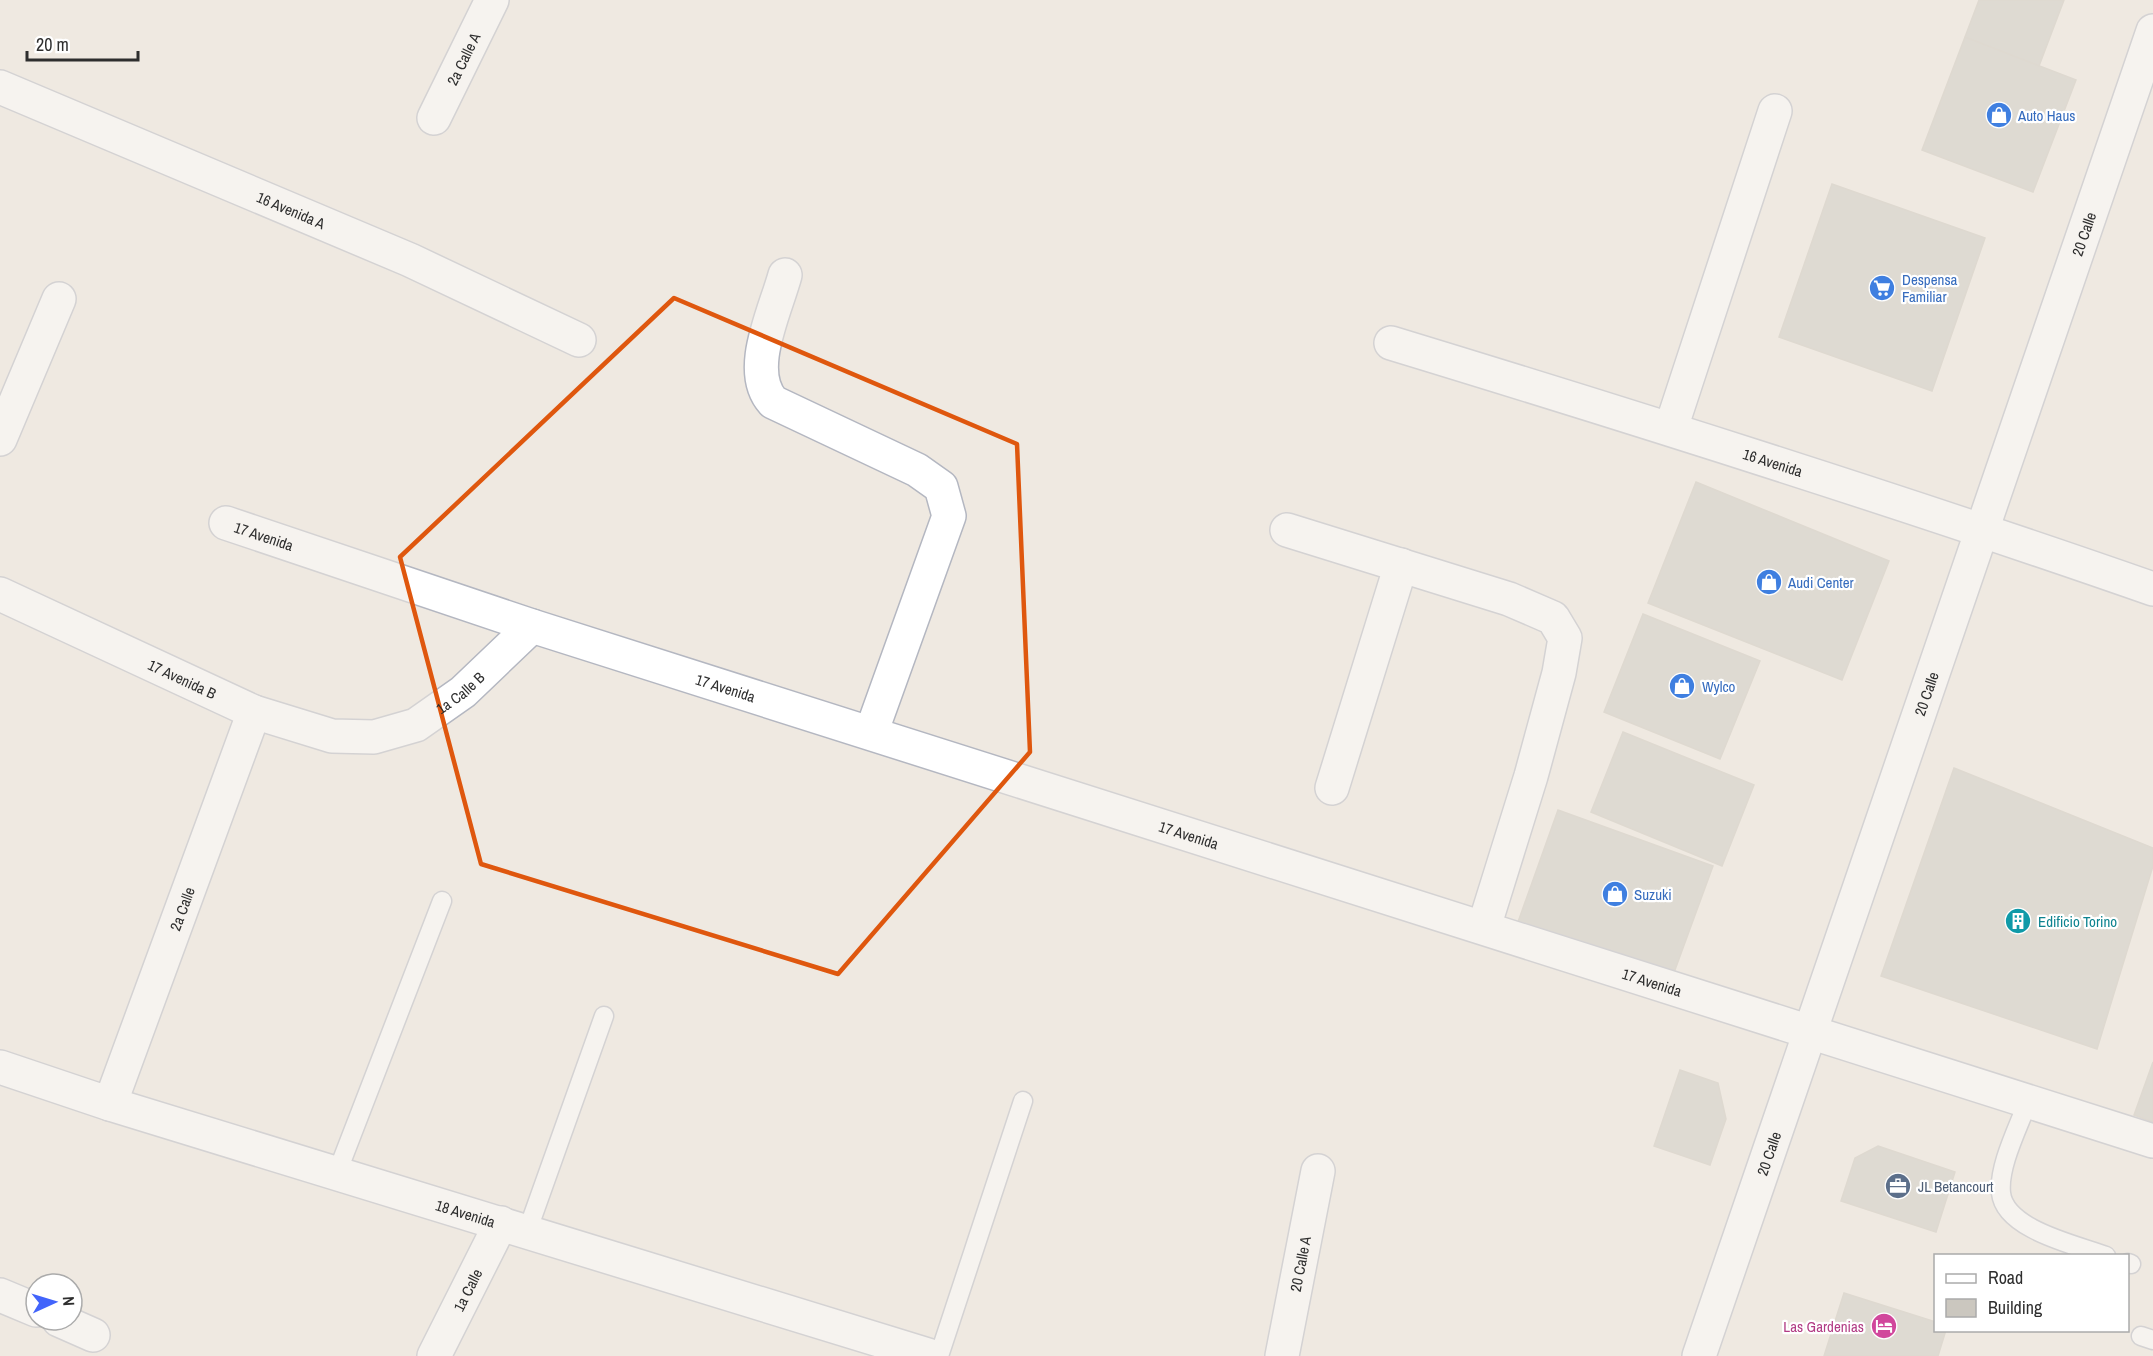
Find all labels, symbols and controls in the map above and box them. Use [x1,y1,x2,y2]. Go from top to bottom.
scale bar [27,24,138,62]
street label: 2a Calle A [441,28,485,89]
text: 20 m [36,32,69,57]
shop icon: Auto Haus [1984,100,2014,130]
place label: Auto Haus [2017,105,2075,126]
street label: 16 Avenida A [254,186,329,234]
street label: 20 Calle [2066,209,2101,259]
place label: Despensa Familiar [1902,269,1958,307]
supermarket icon: Despensa Familiar [1867,273,1897,303]
street label: 16 Avenida [1740,443,1805,481]
street label: 17 Avenida [231,516,296,556]
shop icon: Audi Center [1754,567,1784,597]
place label: Audi Center [1787,572,1854,593]
street label: 17 Avenida B [145,654,220,704]
street label: 1a Calle B [431,667,489,719]
street label: 17 Avenida [693,668,758,707]
street label: 20 Calle [1909,669,1943,719]
shop icon: Wylco [1667,671,1697,701]
place label: Wylco [1702,676,1736,697]
street label: 17 Avenida [1156,815,1221,854]
shop icon: Suzuki [1600,879,1630,909]
street label: 2a Calle [164,884,199,934]
place label: Suzuki [1634,884,1672,905]
building icon: Edificio Torino [2003,906,2033,936]
place label: Edificio Torino [2038,911,2117,932]
street label: 17 Avenida [1620,963,1685,1001]
street label: 20 Calle [1751,1129,1786,1178]
office icon: JL Betancourt [1883,1171,1913,1201]
place label: JL Betancourt [1918,1176,1994,1197]
street label: 18 Avenida [433,1194,498,1232]
street label: 20 Calle A [1284,1233,1316,1293]
legend [1934,1254,2129,1332]
street label: 1a Calle [448,1265,487,1315]
text: Road [1988,1265,2023,1290]
north arrow [24,1272,84,1332]
text: N [58,1295,80,1306]
text: Building [1988,1295,2043,1320]
hotel icon: Las Gardenias [1869,1311,1899,1341]
place label: Las Gardenias [1783,1316,1864,1337]

